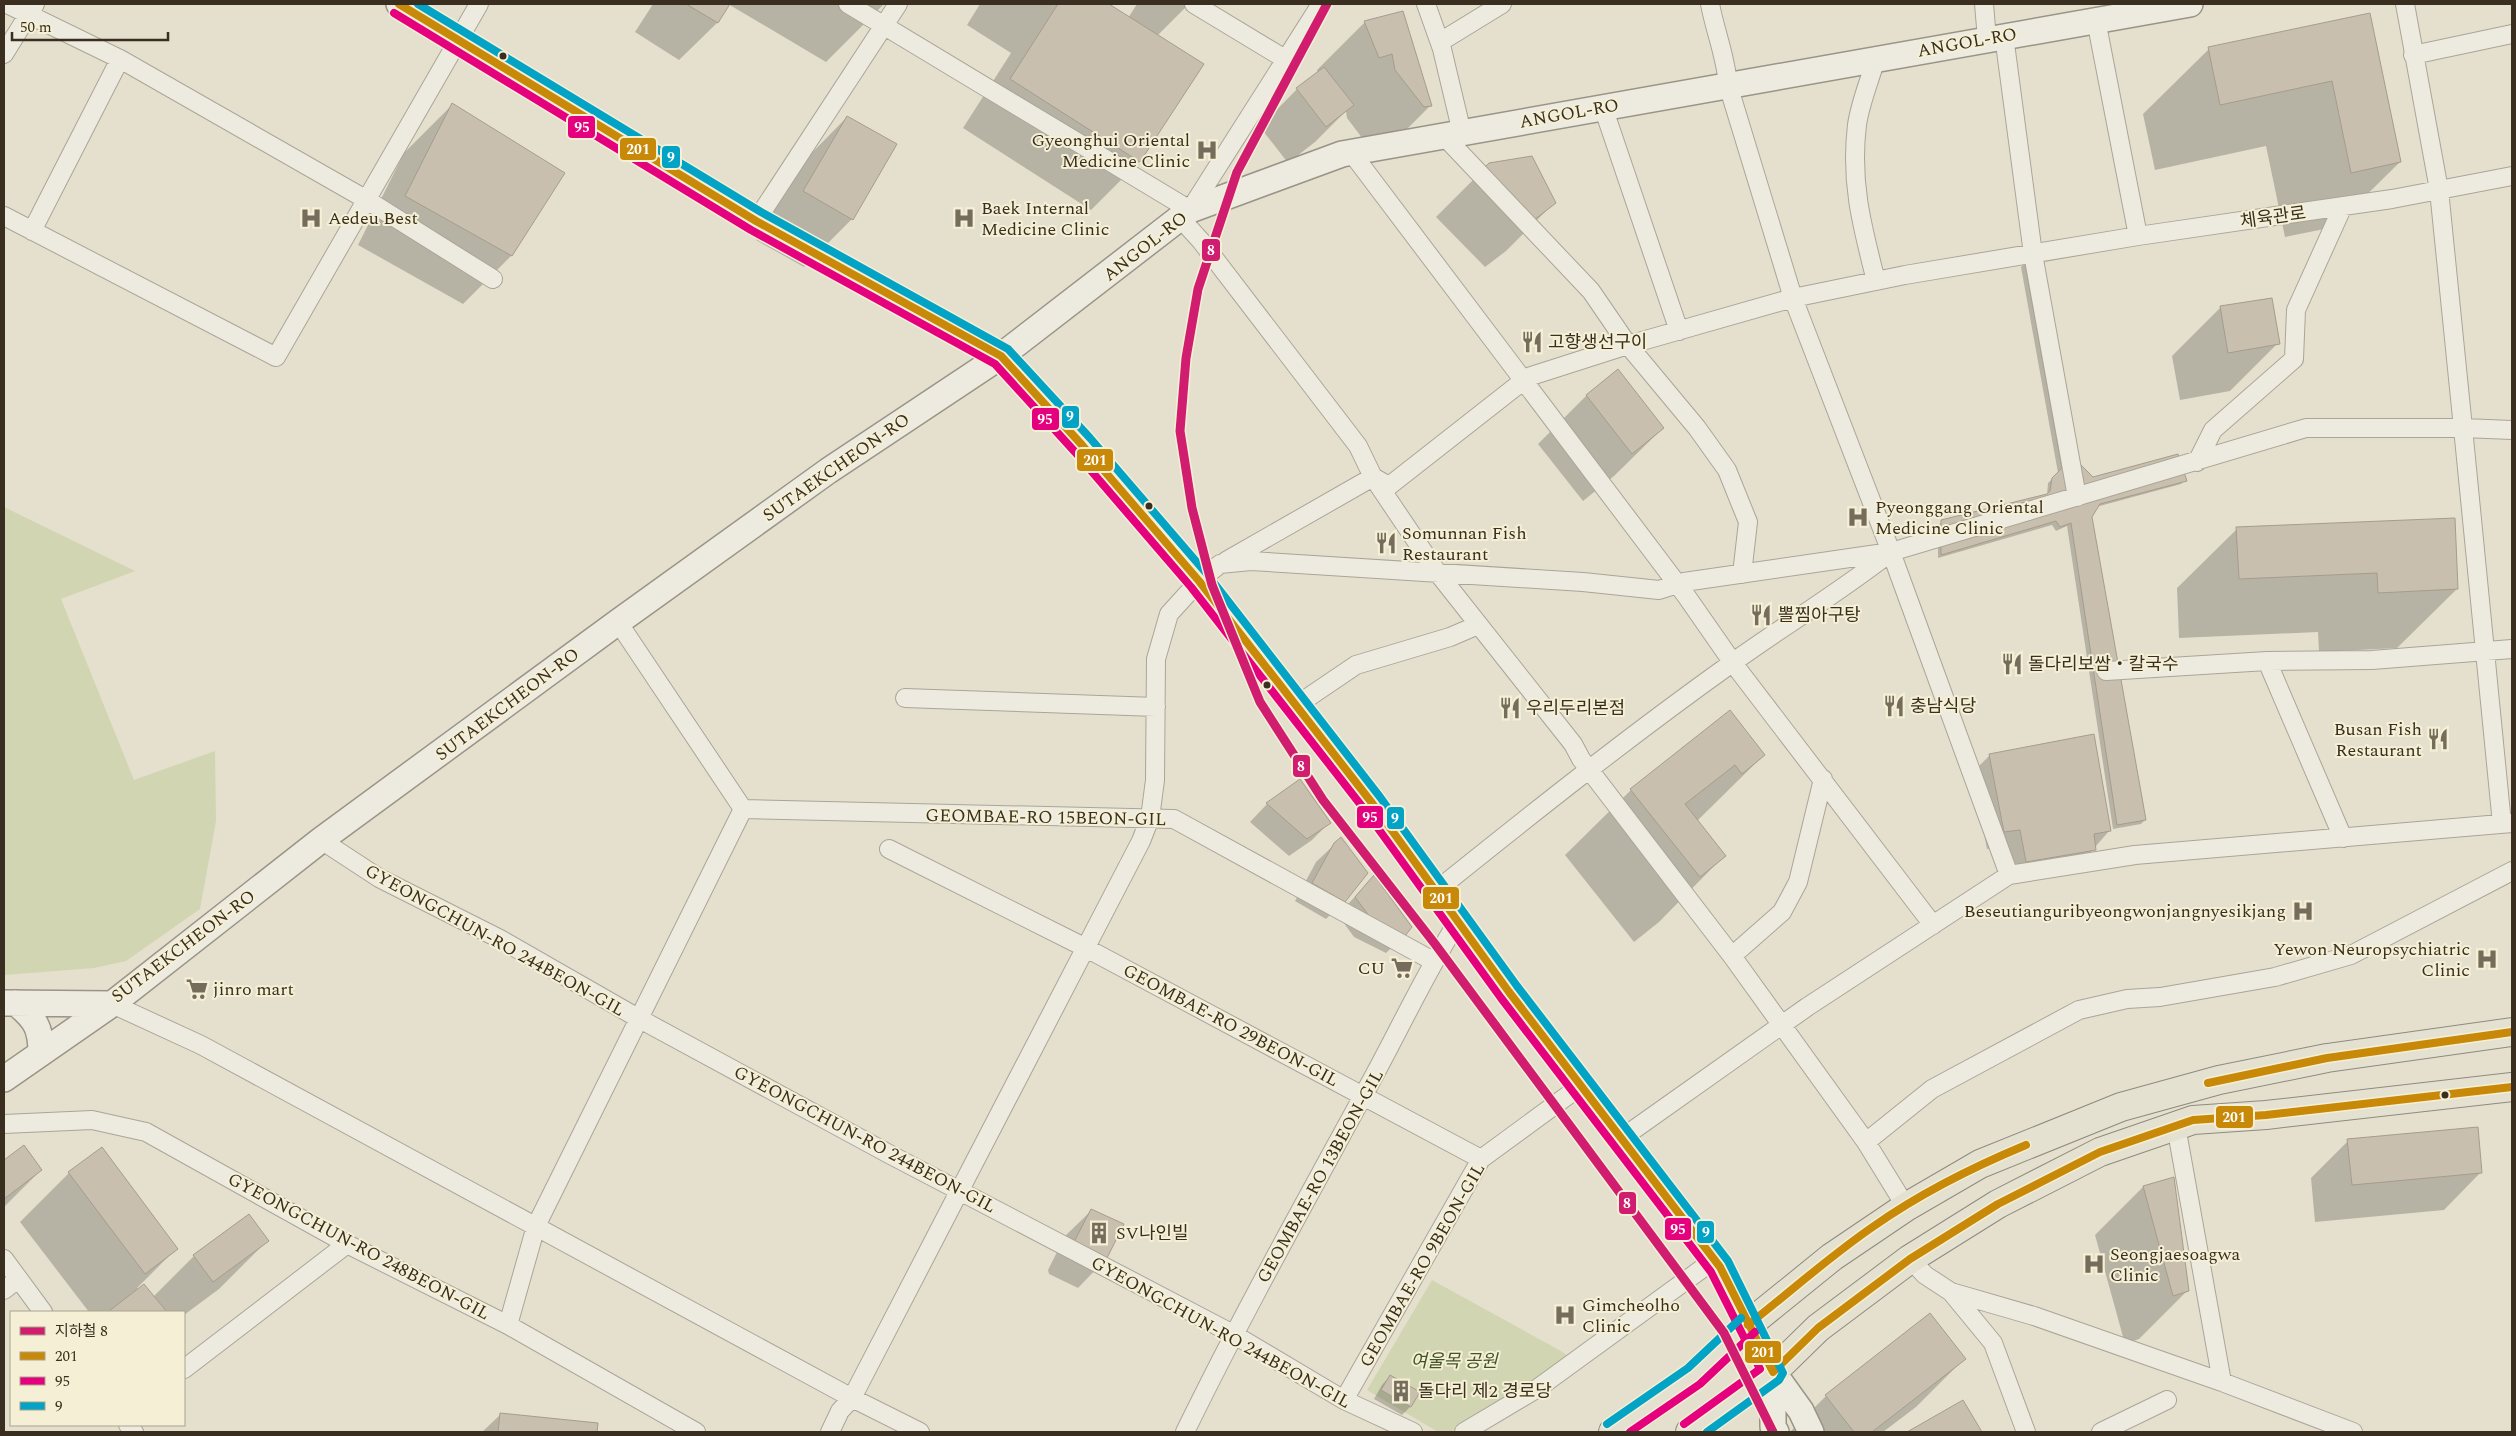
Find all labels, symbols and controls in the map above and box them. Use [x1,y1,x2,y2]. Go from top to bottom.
scale bar [12,10,169,42]
text: 50 m [20,16,52,39]
street label: ANGOL-RO [1915,20,2019,65]
unlabelled marker [498,51,508,61]
street label: ANGOL-RO [1517,91,1621,136]
line badge: 95 [567,115,596,139]
text: 95 [574,117,590,138]
place label: Gyeonghui Oriental Medicine Clinic [1031,127,1190,175]
line badge: 201 [619,137,657,161]
hospital icon: Gyeonghui Oriental Medicine Clinic [1194,137,1220,163]
text: 201 [626,139,650,160]
line badge: 9 [661,145,681,169]
text: 9 [667,147,675,168]
place label: Baek Internal Medicine Clinic [981,195,1109,243]
street label: 체육관로 [2238,200,2308,235]
hospital icon: Aedeu Best [298,205,324,231]
place label: Aedeu Best [328,205,418,232]
hospital icon: Baek Internal Medicine Clinic [951,205,977,231]
street label: ANGOL-RO [1097,205,1193,288]
line badge: 8 [1201,238,1221,262]
text: 8 [1207,240,1215,261]
restaurant icon: 고향생선구이 [1519,329,1545,355]
place label: 고향생선구이 [1548,329,1647,356]
line badge: 9 [1061,405,1080,429]
street label: SUTAEKCHEON-RO [757,406,916,529]
text: 9 [1066,406,1074,427]
line badge: 95 [1031,407,1060,431]
text: 95 [1037,409,1053,430]
line badge: 201 [1076,448,1114,472]
text: 201 [1083,450,1107,471]
place label: Pyeonggang Oriental Medicine Clinic [1875,494,2044,542]
unlabelled marker [1144,501,1154,511]
hospital icon: Pyeonggang Oriental Medicine Clinic [1845,504,1871,530]
place label: Somunnan Fish Restaurant [1402,520,1527,568]
restaurant icon: Somunnan Fish Restaurant [1373,530,1399,556]
restaurant icon: 뽈찜아구탕 [1748,602,1774,628]
place label: 뽈찜아구탕 [1778,602,1861,629]
street label: SUTAEKCHEON-RO [429,641,585,768]
restaurant icon: 돌다리보쌈・칼국수 [1999,651,2025,677]
place label: 돌다리보쌈・칼국수 [2028,651,2178,678]
unlabelled marker [1262,680,1272,690]
restaurant icon: 충남식당 [1881,693,1907,719]
place label: 충남식당 [1910,693,1976,720]
restaurant icon: 우리두리본점 [1497,695,1523,721]
place label: 우리두리본점 [1526,695,1625,722]
place label: Busan Fish Restaurant [2334,716,2422,764]
restaurant icon: Busan Fish Restaurant [2425,726,2451,752]
line badge: 8 [1292,754,1311,778]
text: 8 [1297,756,1305,777]
street label: GEOMBAE-RO 15BEON-GIL [925,802,1167,833]
line badge: 95 [1356,805,1384,829]
line badge: 9 [1386,806,1405,830]
text: 95 [1362,807,1378,828]
text: 9 [1391,808,1399,829]
street label: GYEONGCHUN-RO 244BEON-GIL [360,857,630,1023]
street label: SUTAEKCHEON-RO [105,883,261,1010]
line badge: 201 [1422,886,1460,910]
text: 201 [1429,888,1453,909]
place label: Beseutianguribyeongwonjangnyesikjang [1964,898,2286,925]
hospital icon: Beseutianguribyeongwonjangnyesikjang [2290,898,2316,924]
place label: Yewon Neuropsychiatric Clinic [2273,936,2470,984]
hospital icon: Yewon Neuropsychiatric Clinic [2474,946,2500,972]
place label: CU [1358,955,1385,982]
supermarket icon: CU [1389,955,1415,981]
street label: GEOMBAE-RO 29BEON-GIL [1118,957,1344,1094]
supermarket icon: jinro mart [184,976,210,1002]
place label: jinro mart [213,976,294,1003]
street label: GYEONGCHUN-RO 244BEON-GIL [729,1059,1001,1220]
street label: GEOMBAE-RO 13BEON-GIL [1250,1064,1391,1288]
unlabelled marker [2440,1090,2450,1100]
line badge: 201 [2215,1105,2254,1129]
text: 201 [2222,1107,2246,1128]
street label: GEOMBAE-RO 9BEON-GIL [1353,1158,1492,1373]
street label: GYEONGCHUN-RO 248BEON-GIL [223,1166,495,1327]
line badge: 8 [1618,1191,1637,1215]
text: 8 [1623,1193,1631,1214]
line badge: 95 [1664,1217,1692,1241]
text: 95 [1670,1219,1686,1240]
building icon: SV나인빌 [1086,1220,1112,1246]
place label: SV나인빌 [1116,1220,1189,1247]
line badge: 9 [1696,1220,1715,1244]
text: 9 [1702,1222,1710,1243]
place label: Seongjaesoagwa Clinic [2110,1241,2240,1289]
street label: GYEONGCHUN-RO 244BEON-GIL [1086,1249,1356,1415]
hospital icon: Seongjaesoagwa Clinic [2081,1251,2107,1277]
place label: Gimcheolho Clinic [1582,1292,1680,1340]
hospital icon: Gimcheolho Clinic [1552,1302,1578,1328]
legend [10,1311,185,1426]
text: 지하철 8 [55,1320,108,1343]
line badge: 201 [1744,1340,1782,1364]
text: 201 [1751,1342,1775,1363]
text: 201 [55,1345,78,1368]
park label: 여울목 공원 [1410,1348,1499,1375]
text: 95 [55,1370,70,1393]
building icon: 돌다리 제2 경로당 [1388,1378,1414,1404]
place label: 돌다리 제2 경로당 [1418,1378,1552,1405]
text: 9 [55,1395,63,1418]

